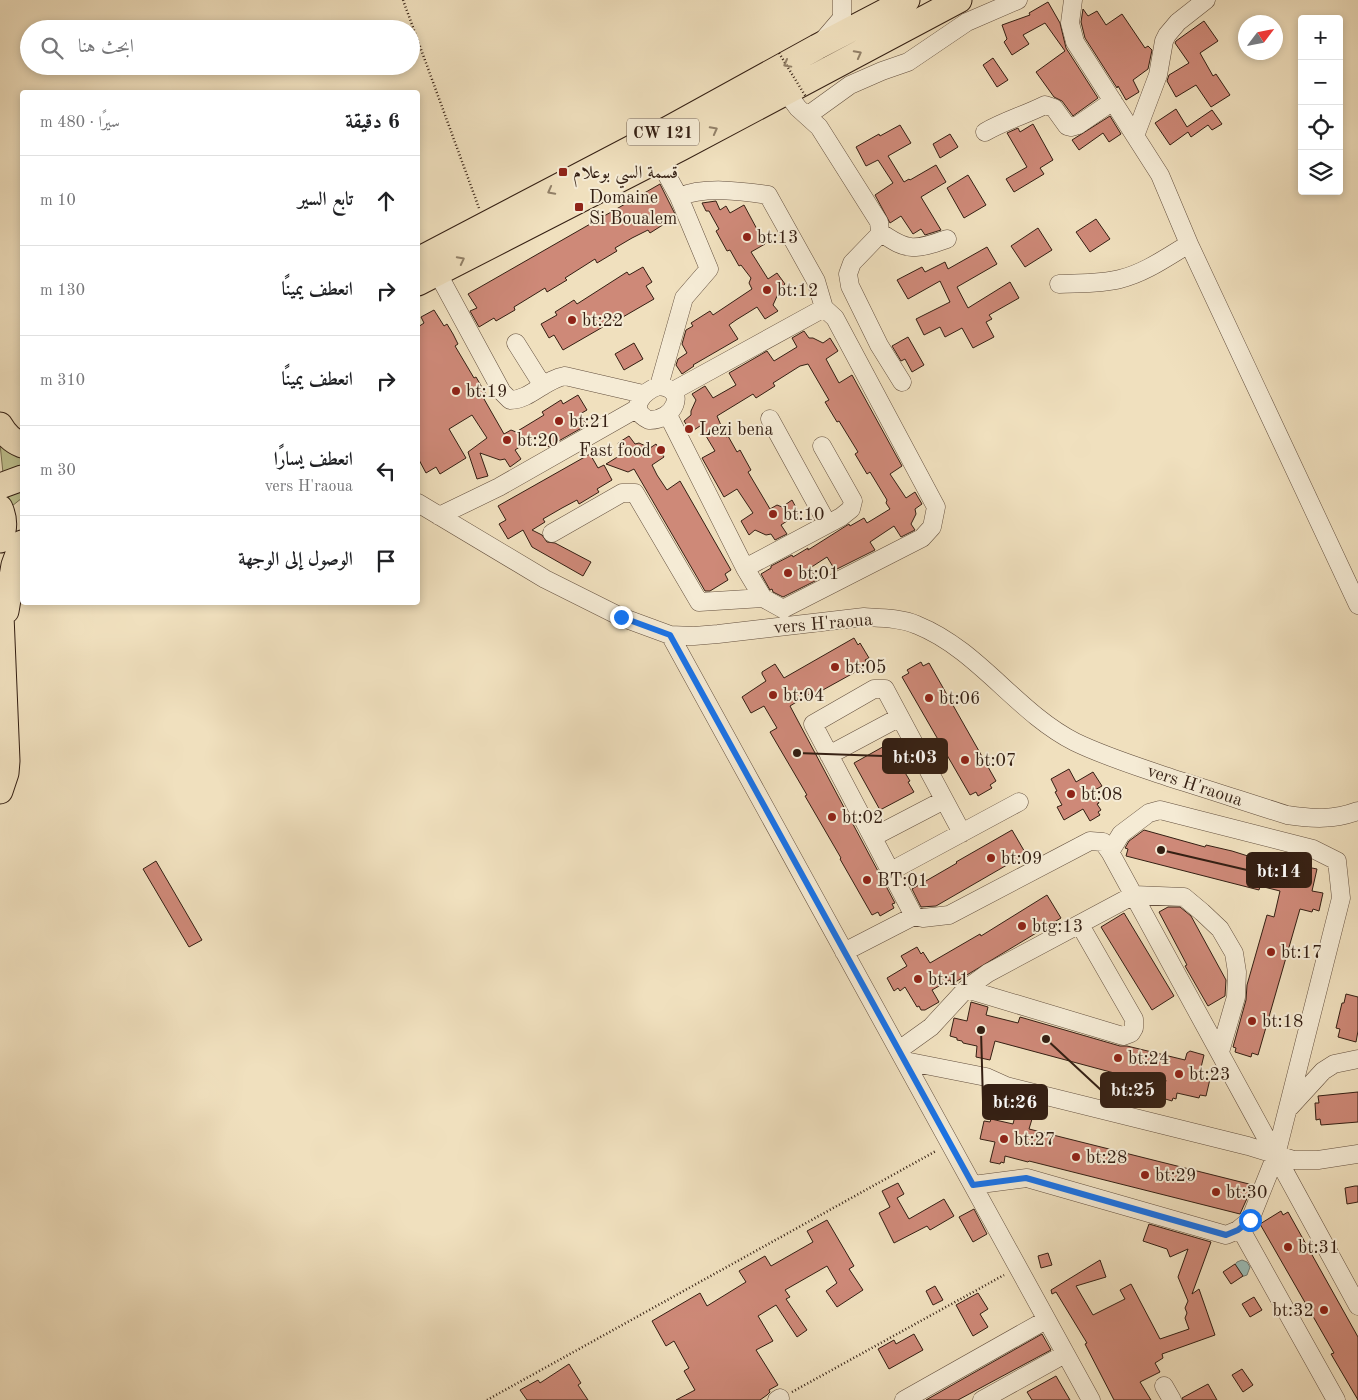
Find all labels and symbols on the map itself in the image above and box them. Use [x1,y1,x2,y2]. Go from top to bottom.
north arrow [1238,15,1283,60]
one-way arrow [852,50,861,60]
one-way arrow [783,57,792,67]
road number: CW 121 [627,118,699,146]
one-way arrow [709,126,718,136]
place label: قسمة السي بوعلام [573,164,678,189]
marker: قسمة السي بوعلام [557,166,569,178]
one-way arrow [548,185,557,195]
place label: Domaine Si Boualem [589,189,677,228]
marker: Domaine Si Boualem [573,201,585,213]
place label: bt:13 [757,229,798,247]
marker: bt:13 [741,231,753,243]
one-way arrow [455,256,464,266]
place label: bt:12 [777,282,818,300]
marker: bt:12 [761,284,773,296]
place label: bt:22 [582,312,623,330]
marker: bt:22 [566,314,578,326]
place label: bt:19 [466,383,507,401]
marker: bt:19 [450,385,462,397]
place label: bt:21 [569,413,610,431]
marker: bt:21 [553,415,565,427]
place label: Lezi bena [699,421,773,439]
marker: Lezi bena [683,423,695,435]
place label: bt:20 [517,432,558,450]
marker: bt:20 [501,434,513,446]
place label: Fast food [579,442,651,460]
marker: Fast food [655,444,667,456]
place label: bt:10 [783,506,824,524]
marker: bt:10 [767,508,779,520]
place label: bt:01 [798,565,839,583]
marker: bt:01 [782,567,794,579]
route end [610,606,633,629]
street label: vers H'raoua [773,611,873,637]
place label: bt:05 [845,659,886,677]
marker: bt:05 [829,661,841,673]
place label: bt:04 [783,687,824,705]
marker: bt:04 [767,689,779,701]
place label: bt:06 [939,690,980,708]
marker: bt:06 [923,692,935,704]
callout: bt:03 [883,739,947,773]
text: bt:03 [893,749,937,768]
place label: bt:07 [975,752,1016,770]
marker: bt:07 [959,754,971,766]
street label: vers H'raoua [1145,762,1245,810]
place label: bt:08 [1081,786,1122,804]
marker: bt:08 [1065,788,1077,800]
place label: bt:02 [842,809,883,827]
marker: bt:02 [826,811,838,823]
place label: bt:09 [1001,850,1042,868]
marker: bt:09 [985,852,997,864]
callout: bt:14 [1247,853,1311,887]
text: bt:14 [1257,863,1301,882]
place label: BT:01 [877,872,928,890]
marker: BT:01 [861,874,873,886]
place label: btg:13 [1032,918,1083,936]
marker: btg:13 [1016,920,1028,932]
place label: bt:17 [1281,944,1322,962]
marker: bt:17 [1265,946,1277,958]
place label: bt:11 [928,971,969,989]
marker: bt:11 [912,973,924,985]
place label: bt:18 [1262,1013,1303,1031]
marker: bt:18 [1246,1015,1258,1027]
place label: bt:24 [1128,1050,1169,1068]
marker: bt:24 [1112,1052,1124,1064]
place label: bt:23 [1189,1066,1230,1084]
marker: bt:23 [1173,1068,1185,1080]
callout: bt:25 [1101,1073,1165,1107]
text: bt:25 [1111,1082,1155,1101]
callout: bt:26 [983,1085,1047,1119]
text: bt:26 [993,1094,1037,1113]
place label: bt:27 [1014,1131,1055,1149]
marker: bt:27 [998,1133,1010,1145]
place label: bt:28 [1086,1149,1127,1167]
marker: bt:28 [1070,1151,1082,1163]
place label: bt:29 [1155,1167,1196,1185]
marker: bt:29 [1139,1169,1151,1181]
place label: bt:30 [1226,1184,1267,1202]
marker: bt:30 [1210,1186,1222,1198]
route start [1239,1209,1262,1232]
place label: bt:31 [1298,1239,1339,1257]
marker: bt:31 [1282,1241,1294,1253]
place label: bt:32 [1273,1302,1314,1320]
marker: bt:32 [1318,1304,1330,1316]

